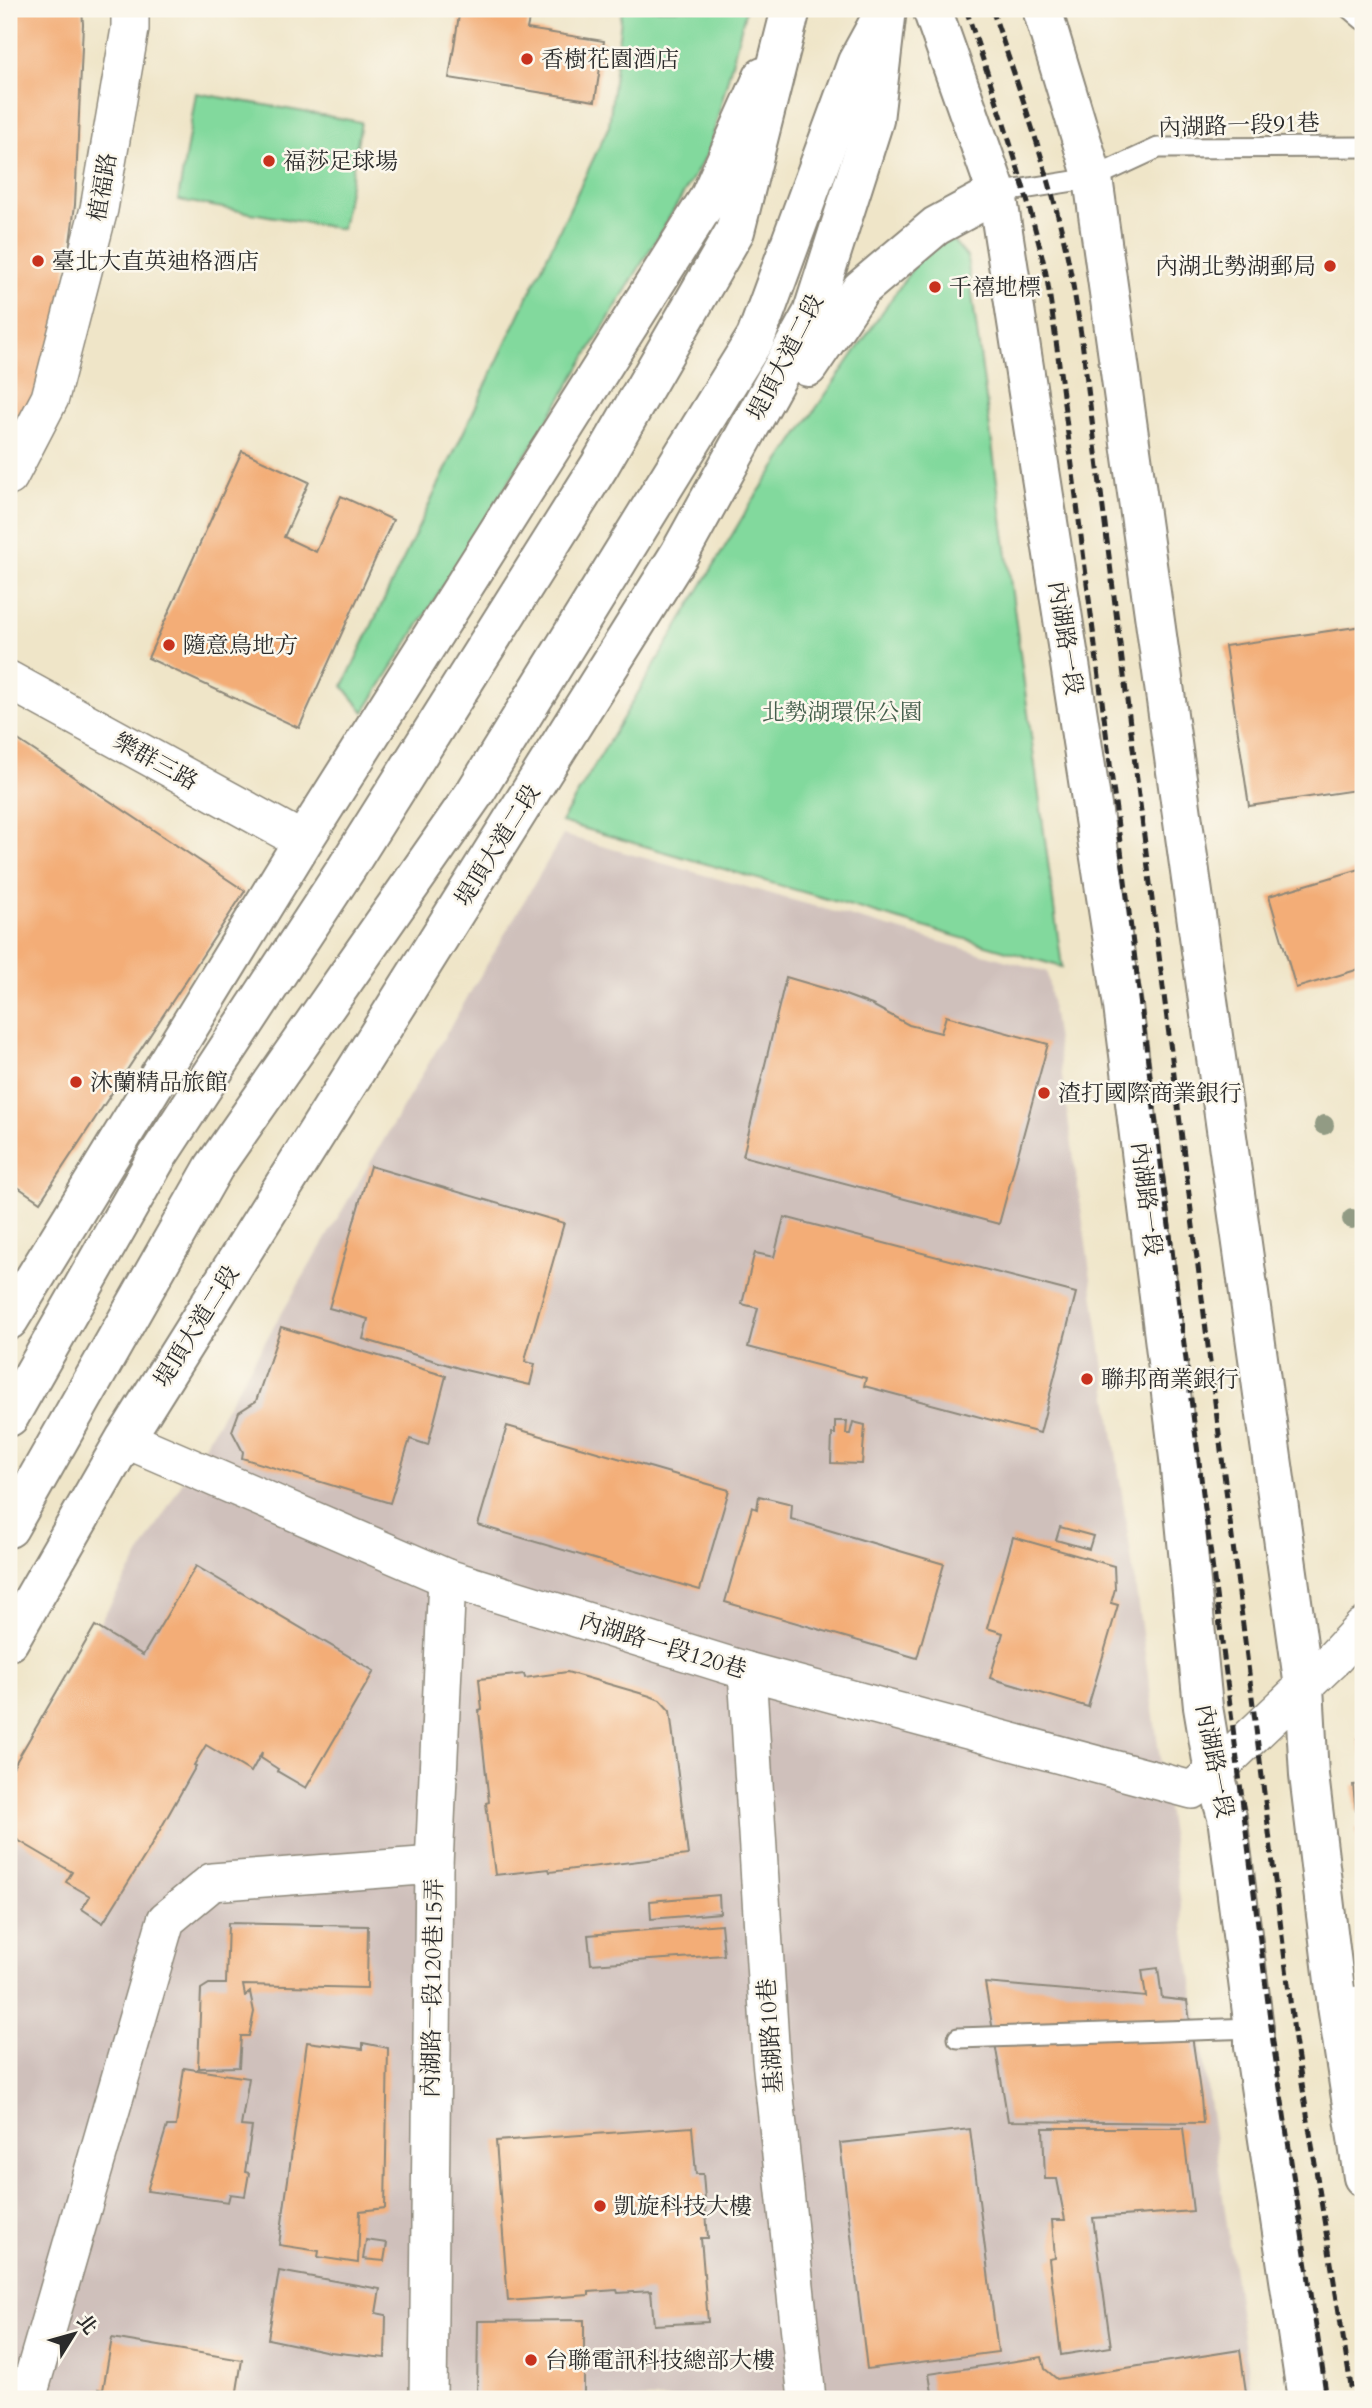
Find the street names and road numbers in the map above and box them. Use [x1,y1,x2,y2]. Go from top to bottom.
street label: 內湖路一段91巷 [1158,107,1320,144]
street label: 植福路 [81,150,124,224]
street label: 堤頂大道二段 [740,289,831,426]
street label: 內湖路一段 [1041,579,1090,697]
street label: 樂群三路 [108,726,204,797]
street label: 堤頂大道二段 [448,779,547,912]
street label: 內湖路一段 [1124,1140,1169,1258]
street label: 堤頂大道二段 [147,1260,246,1393]
street label: 內湖路一段120巷 [575,1605,750,1686]
street label: 內湖路一段 [1188,1702,1241,1820]
street label: 內湖路一段120巷15弄 [415,1878,450,2098]
street label: 基湖路10巷 [751,1977,790,2095]

